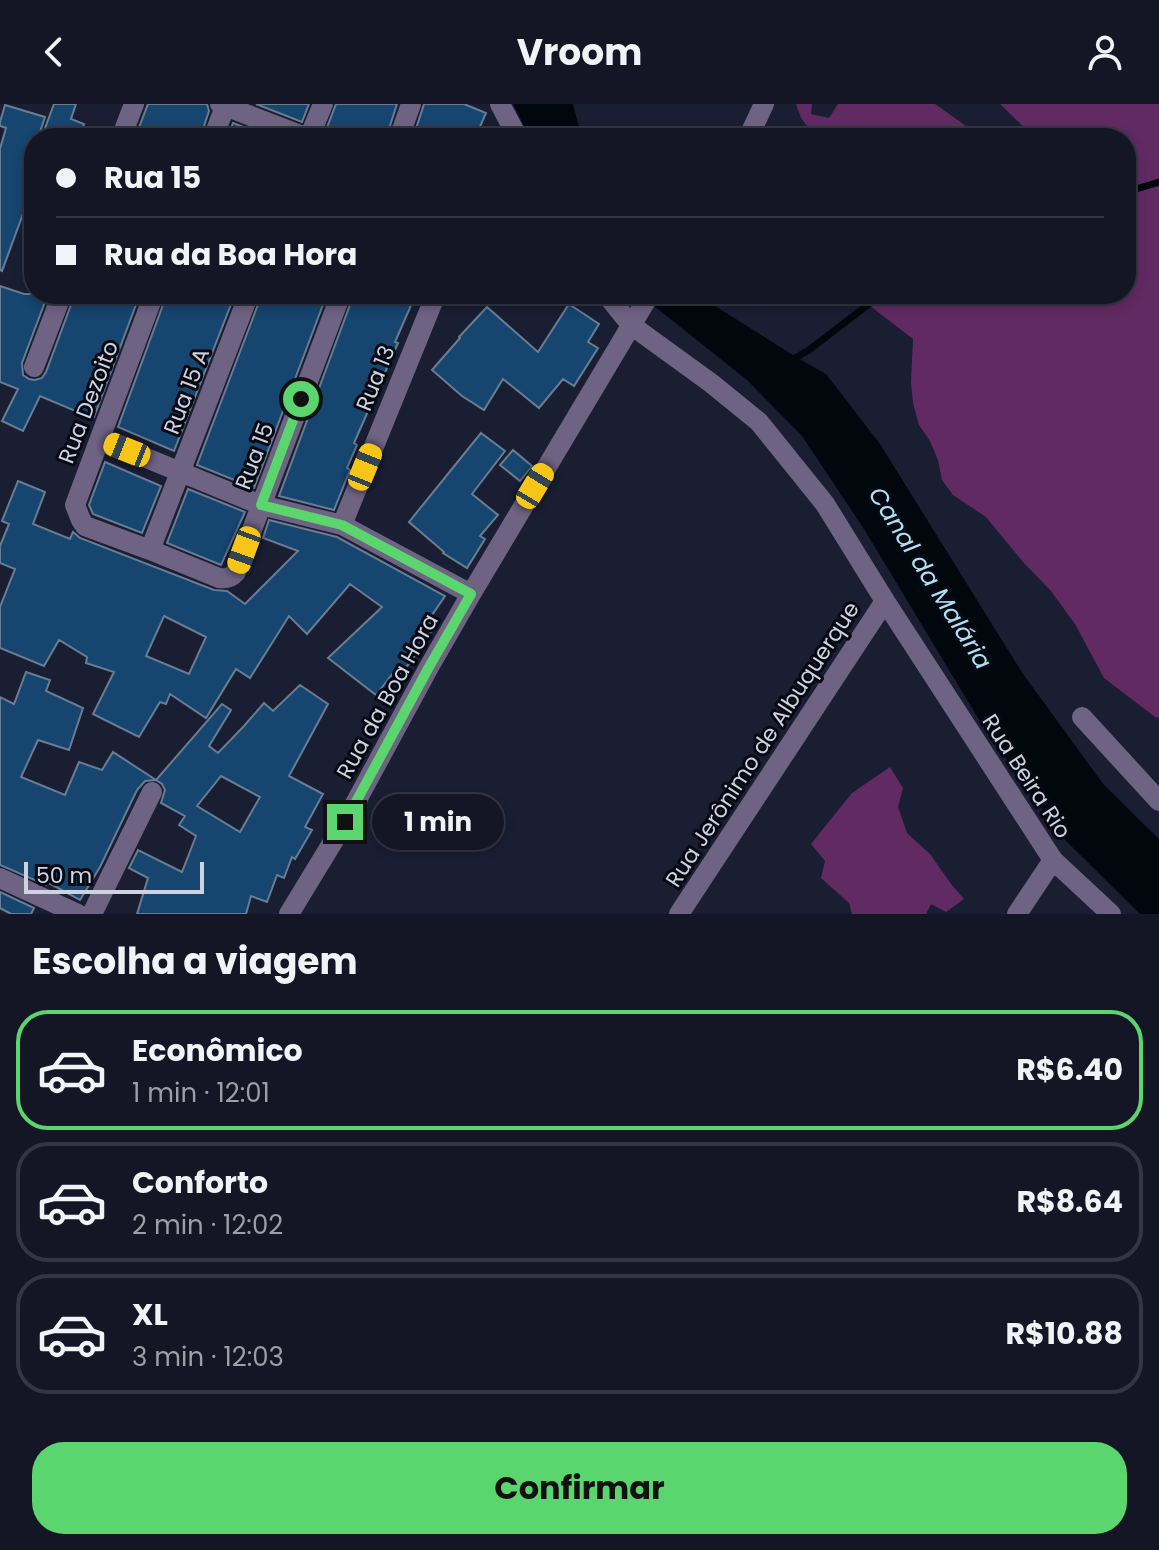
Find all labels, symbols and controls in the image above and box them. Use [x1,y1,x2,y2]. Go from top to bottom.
text: Vroom [517,27,642,78]
icon: back [32,30,76,74]
icon: person [1083,30,1127,74]
text: Rua 15 [104,156,201,199]
text: Rua da Boa Hora [104,233,357,276]
street label: Rua Dezoito [51,336,126,468]
street label: Rua 13 [348,341,403,416]
street label: Rua 15 A [156,344,217,439]
route start [283,381,319,417]
street label: Rua 15 [228,418,281,494]
car [100,430,154,470]
car [345,440,385,494]
car [512,459,558,513]
water label: Canal da Malária [861,480,1000,675]
car [225,523,263,577]
street label: Rua Jerônimo de Albuquerque [658,595,867,893]
street label: Rua da Boa Hora [329,608,446,784]
street label: Rua Beira Rio [975,708,1078,844]
callout: 1 min [373,794,505,850]
route end [327,804,363,840]
text: 1 min [404,804,472,840]
scale bar [24,858,204,894]
text: 50 m [36,860,92,891]
text: Escolha a viagem [32,936,358,987]
text: Econômico [132,1029,303,1072]
icon: car [36,1034,108,1106]
text: R$6.40 [1016,1048,1123,1091]
text: 1 min · 12:01 [132,1075,270,1111]
text: Conforto [132,1161,268,1204]
icon: car [36,1166,108,1238]
text: R$8.64 [1016,1180,1123,1223]
text: 2 min · 12:02 [132,1207,283,1243]
text: XL [132,1293,168,1336]
icon: car [36,1298,108,1370]
text: R$10.88 [1006,1312,1123,1355]
text: 3 min · 12:03 [132,1339,284,1375]
button: Confirmar [32,1442,1127,1534]

